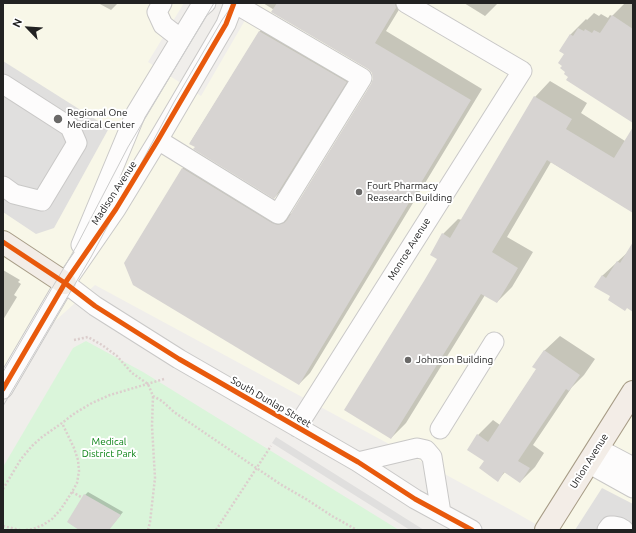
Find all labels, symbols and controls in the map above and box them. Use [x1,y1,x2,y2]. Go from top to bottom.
north arrow [8,8,48,48]
text: N [10,17,24,29]
place label: Regional One Medical Center [67,107,135,130]
marker: Regional One Medical Center [52,113,64,125]
street label: Madison Avenue [89,159,139,227]
place label: Fourt Pharmacy Reasearch Building [367,180,452,204]
marker: Fourt Pharmacy Reasearch Building [354,187,364,197]
street label: Monroe Avenue [385,216,433,282]
place label: Johnson Building [416,354,493,366]
marker: Johnson Building [403,355,413,365]
street label: South Dunlap Street [229,374,313,430]
street label: Union Avenue [567,431,611,491]
park label: Medical District Park [82,436,136,460]

